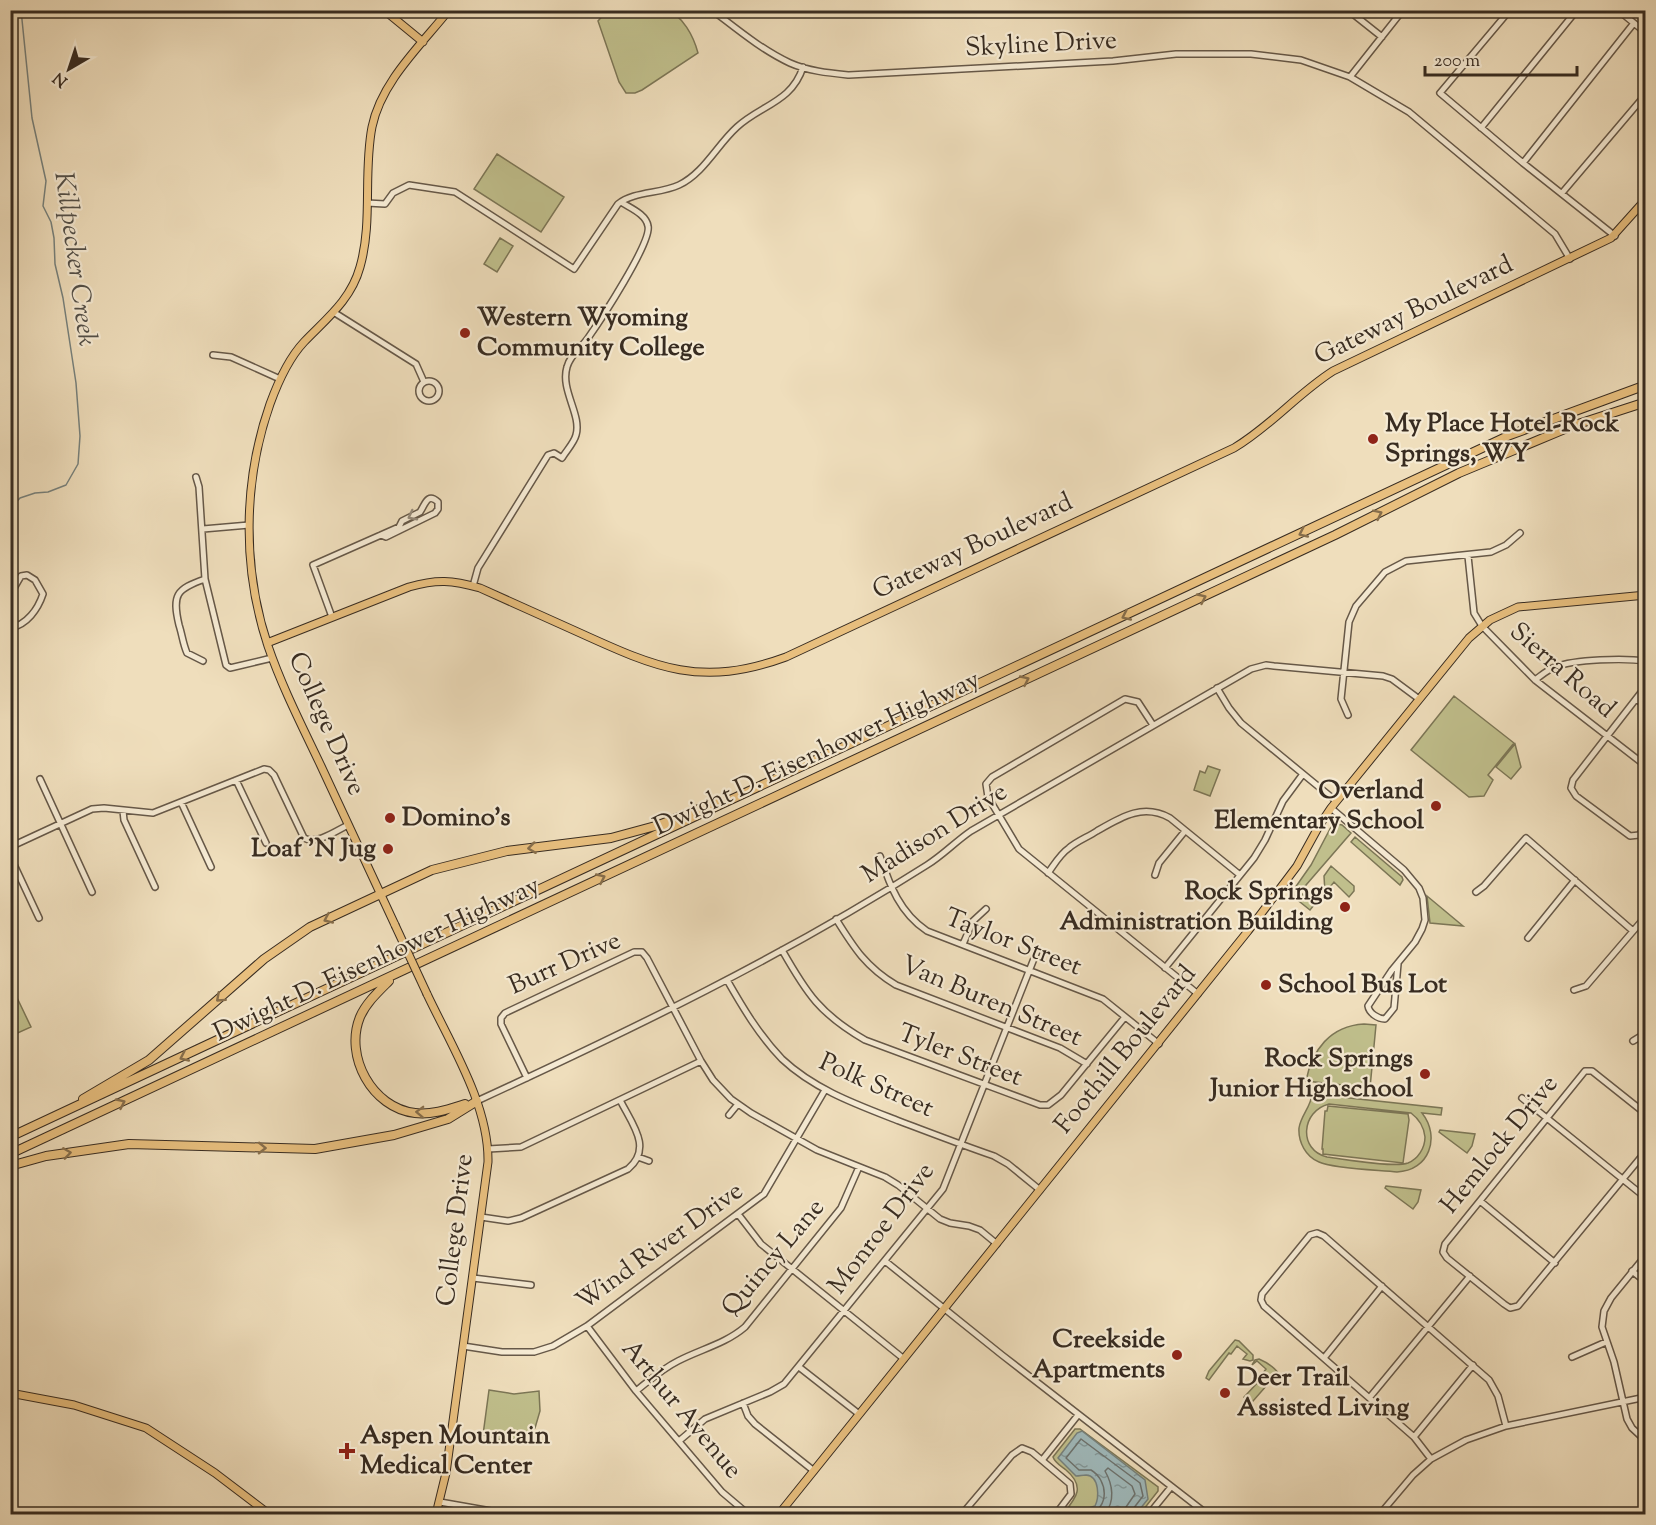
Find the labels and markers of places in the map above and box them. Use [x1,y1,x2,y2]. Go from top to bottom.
place label: Western Wyoming Community College [477,300,705,367]
marker: Western Wyoming Community College [458,326,472,340]
place label: My Place Hotel-Rock Springs, WY [1385,406,1620,473]
marker: My Place Hotel-Rock Springs, WY [1366,432,1380,446]
place label: Overland Elementary School [1214,773,1425,840]
marker: Overland Elementary School [1429,799,1443,813]
place label: Domino's [402,800,511,837]
marker: Domino's [383,811,397,825]
place label: Loaf 'N Jug [251,831,376,868]
marker: Loaf 'N Jug [381,842,395,856]
place label: Rock Springs Administration Building [1059,874,1333,941]
marker: Rock Springs Administration Building [1338,900,1352,914]
place label: School Bus Lot [1278,967,1447,1004]
marker: School Bus Lot [1259,978,1273,992]
place label: Rock Springs Junior Highschool [1208,1041,1414,1108]
marker: Rock Springs Junior Highschool [1418,1067,1432,1081]
place label: Creekside Apartments [1032,1322,1165,1389]
marker: Creekside Apartments [1170,1348,1184,1362]
place label: Deer Trail Assisted Living [1237,1360,1409,1427]
marker: Deer Trail Assisted Living [1218,1386,1232,1400]
place label: Aspen Mountain Medical Center [360,1418,551,1485]
marker: Aspen Mountain Medical Center [338,1442,356,1460]

